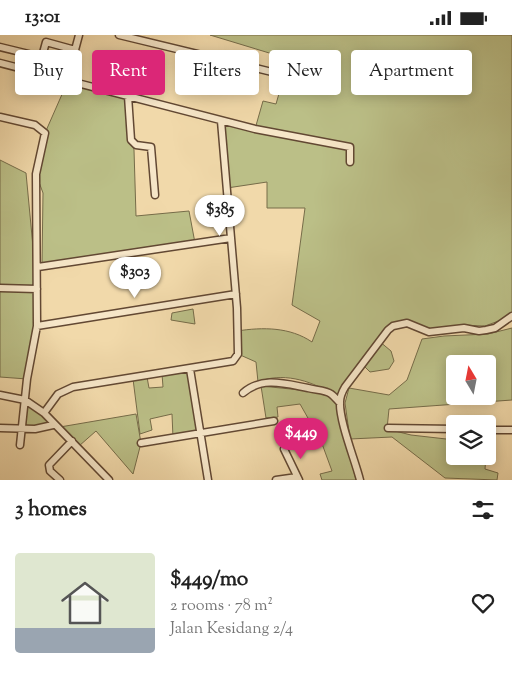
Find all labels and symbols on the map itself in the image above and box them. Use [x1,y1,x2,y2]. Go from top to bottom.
pin: $385 [190,195,250,237]
pin: $303 [105,257,165,299]
north arrow [446,355,496,405]
pin: $449 [271,417,331,460]

